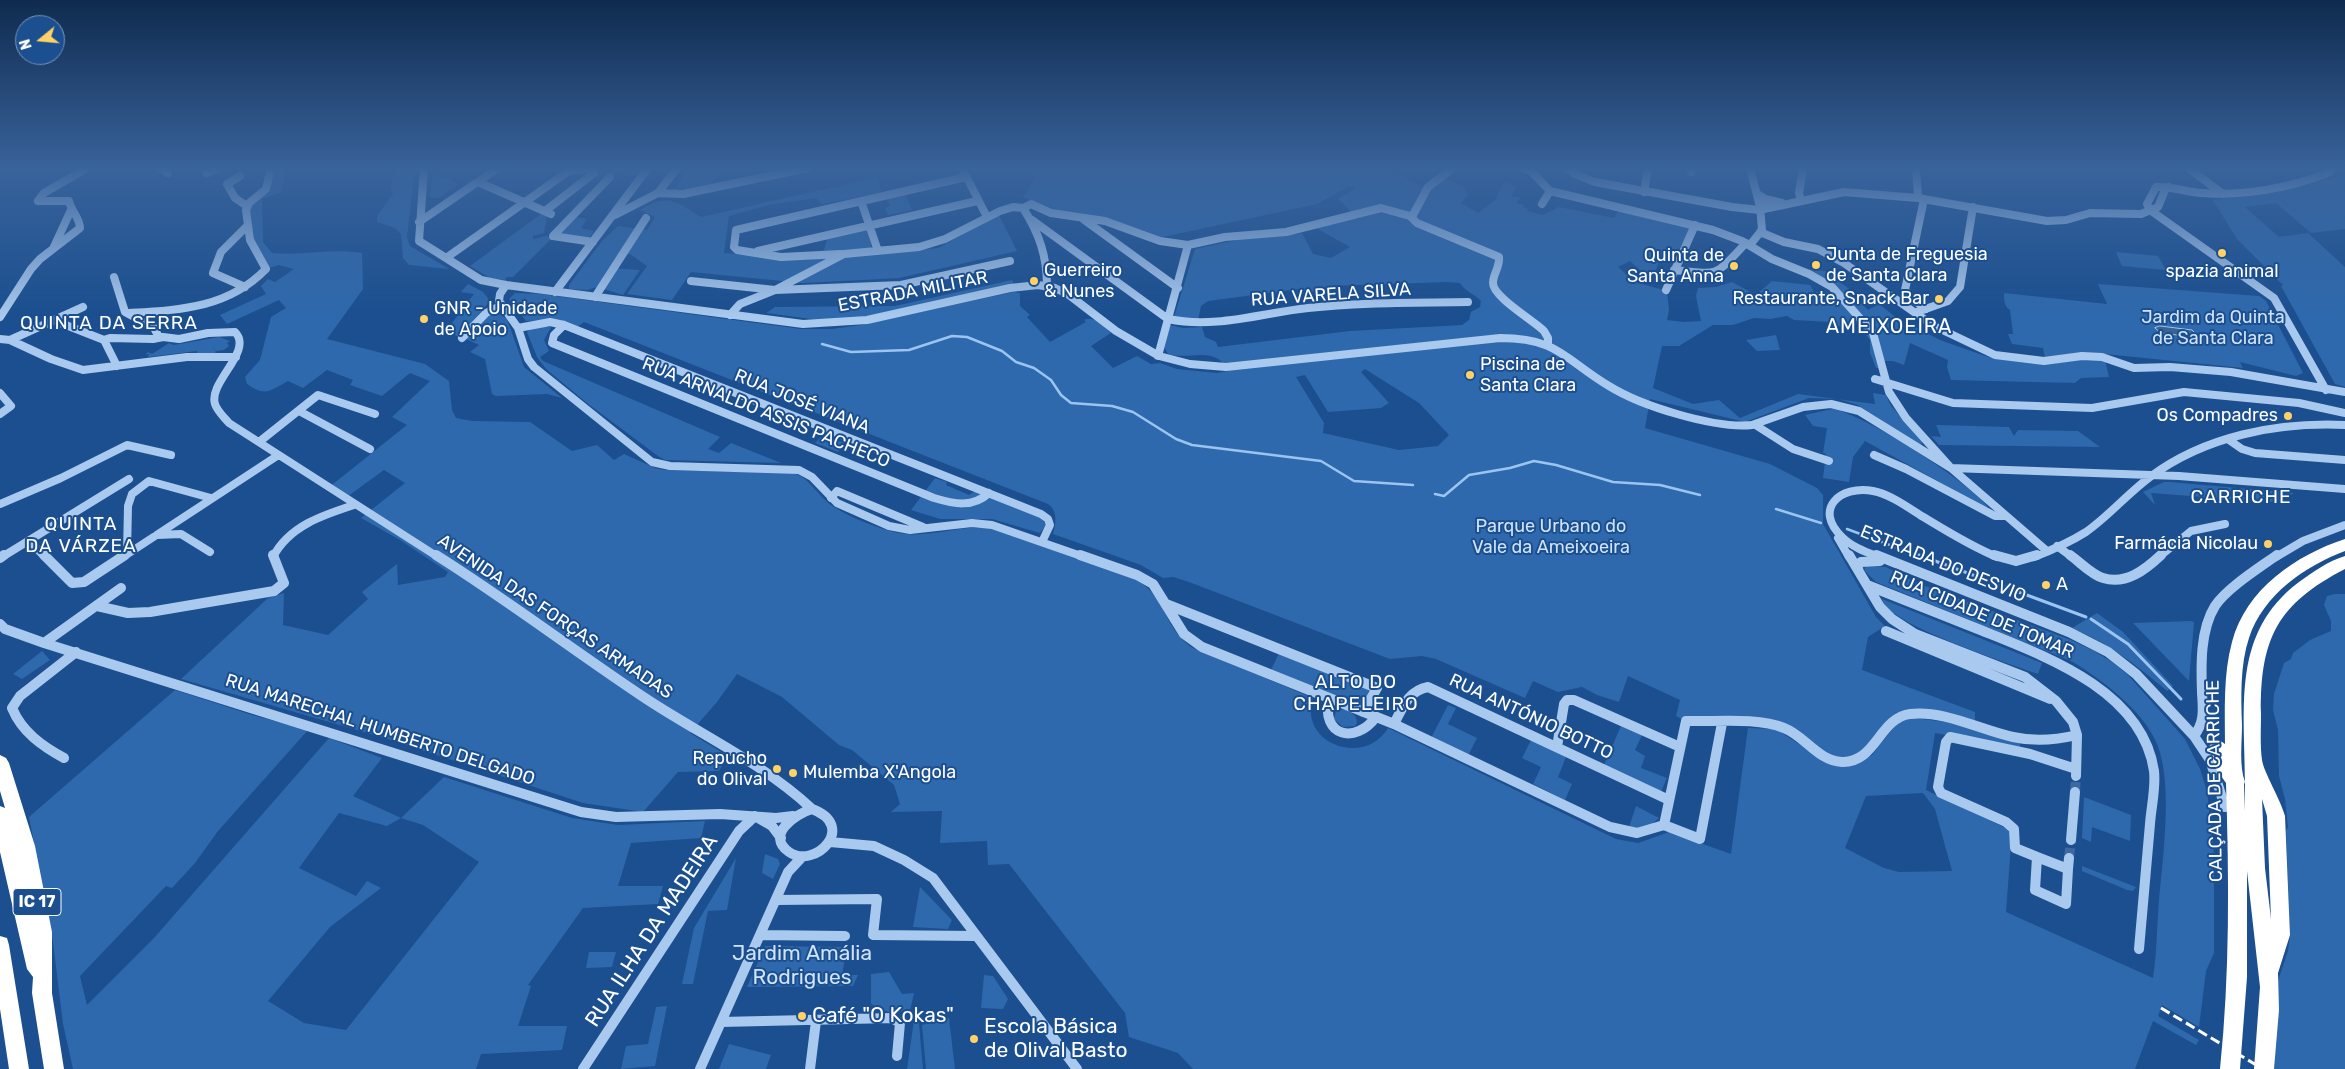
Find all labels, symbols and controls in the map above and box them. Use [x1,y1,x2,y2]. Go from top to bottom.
north arrow [15,15,65,65]
text: N [17,37,36,52]
place label: Junta de Freguesia de Santa Clara [1826,244,1988,286]
place label: Quinta de Santa Anna [1627,245,1724,288]
marker: spazia animal [2216,247,2228,259]
marker: Junta de Freguesia de Santa Clara [1810,259,1822,271]
place label: Guerreiro & Nunes [1044,260,1122,302]
marker: Quinta de Santa Anna [1728,260,1740,272]
place label: spazia animal [2165,261,2279,283]
street label: ESTRADA MILITAR [836,267,990,317]
marker: Guerreiro & Nunes [1028,275,1040,287]
street label: RUA VARELA SILVA [1250,279,1412,311]
place label: Restaurante, Snack Bar [1732,288,1929,310]
marker: Restaurante, Snack Bar [1933,293,1945,305]
place label: GNR - Unidade de Apoio [434,298,557,340]
park label: Jardim da Quinta de Santa Clara [2141,307,2285,350]
district label: QUINTA DA SERRA [18,313,200,335]
marker: GNR - Unidade de Apoio [418,313,430,325]
district label: AMEIXOEIRA [1824,315,1954,339]
street label: RUA ARNALDO ASSIS PACHECO [639,353,893,473]
place label: Piscina de Santa Clara [1480,354,1576,396]
street label: RUA JOSÉ VIANA [731,365,873,439]
marker: Piscina de Santa Clara [1464,369,1476,381]
place label: Os Compadres [2157,405,2278,427]
marker: Os Compadres [2282,410,2294,422]
district label: CARRICHE [2189,487,2293,509]
district label: QUINTA DA VÁRZEA [24,514,138,558]
park label: Parque Urbano do Vale da Ameixoeira [1472,516,1630,558]
street label: ESTRADA DO DESVIO [1857,521,2029,607]
street label: AVENIDA DAS FORÇAS ARMADAS [433,530,677,704]
place label: Farmácia Nicolau [2114,533,2258,555]
marker: Farmácia Nicolau [2262,538,2274,550]
street label: RUA CIDADE DE TOMAR [1887,566,2077,664]
place label: A [2056,574,2068,596]
marker: A [2040,579,2052,591]
street label: RUA MARECHAL HUMBERTO DELGADO [223,670,537,790]
street label: RUA ANTÓNIO BOTTO [1446,670,1616,764]
district label: ALTO DO CHAPELEIRO [1292,672,1420,716]
street label: CALÇADA DE CARRICHE [2202,680,2228,882]
place label: Repucho do Olival [692,748,767,791]
place label: Mulemba X'Angola [803,762,956,784]
marker: Repucho do Olival [771,763,783,775]
marker: Mulemba X'Angola [787,767,799,779]
street label: RUA ILHA DA MADEIRA [580,830,724,1032]
road number: IC 17 [13,889,61,916]
park label: Jardim Amália Rodrigues [732,941,872,991]
place label: Café "O Kokas" [812,1003,954,1029]
marker: Café "O Kokas" [796,1010,808,1022]
place label: Escola Básica de Olival Basto [984,1014,1127,1064]
marker: Escola Básica de Olival Basto [968,1033,980,1045]

